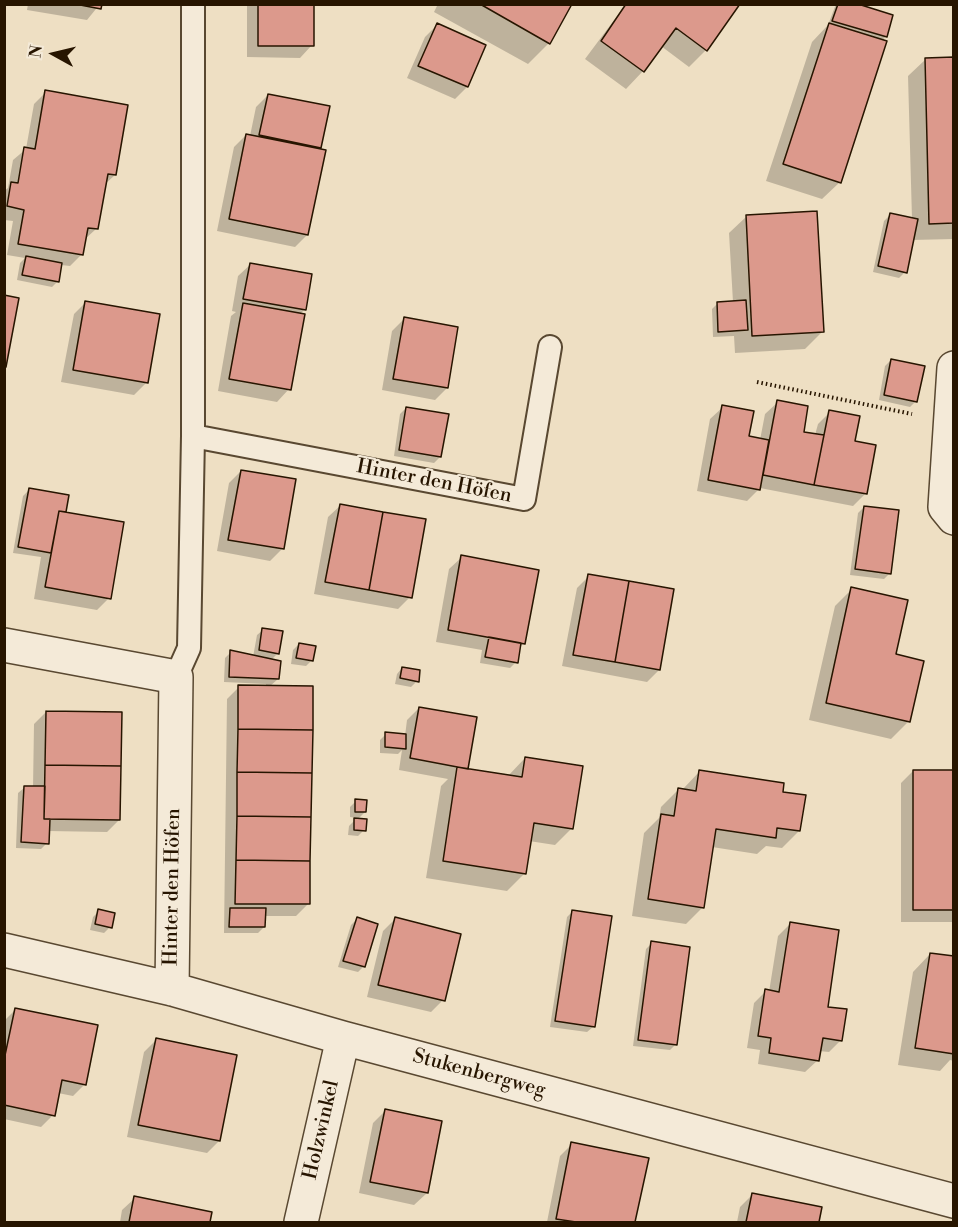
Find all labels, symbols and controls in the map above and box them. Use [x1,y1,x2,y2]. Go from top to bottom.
north arrow [24,24,84,84]
text: N [25,44,47,59]
street label: Hinter den Höfen [354,455,514,509]
street label: Hinter den Höfen [160,808,186,966]
street label: Stukenbergweg [410,1045,548,1103]
street label: Holzwinkel [299,1078,345,1182]

